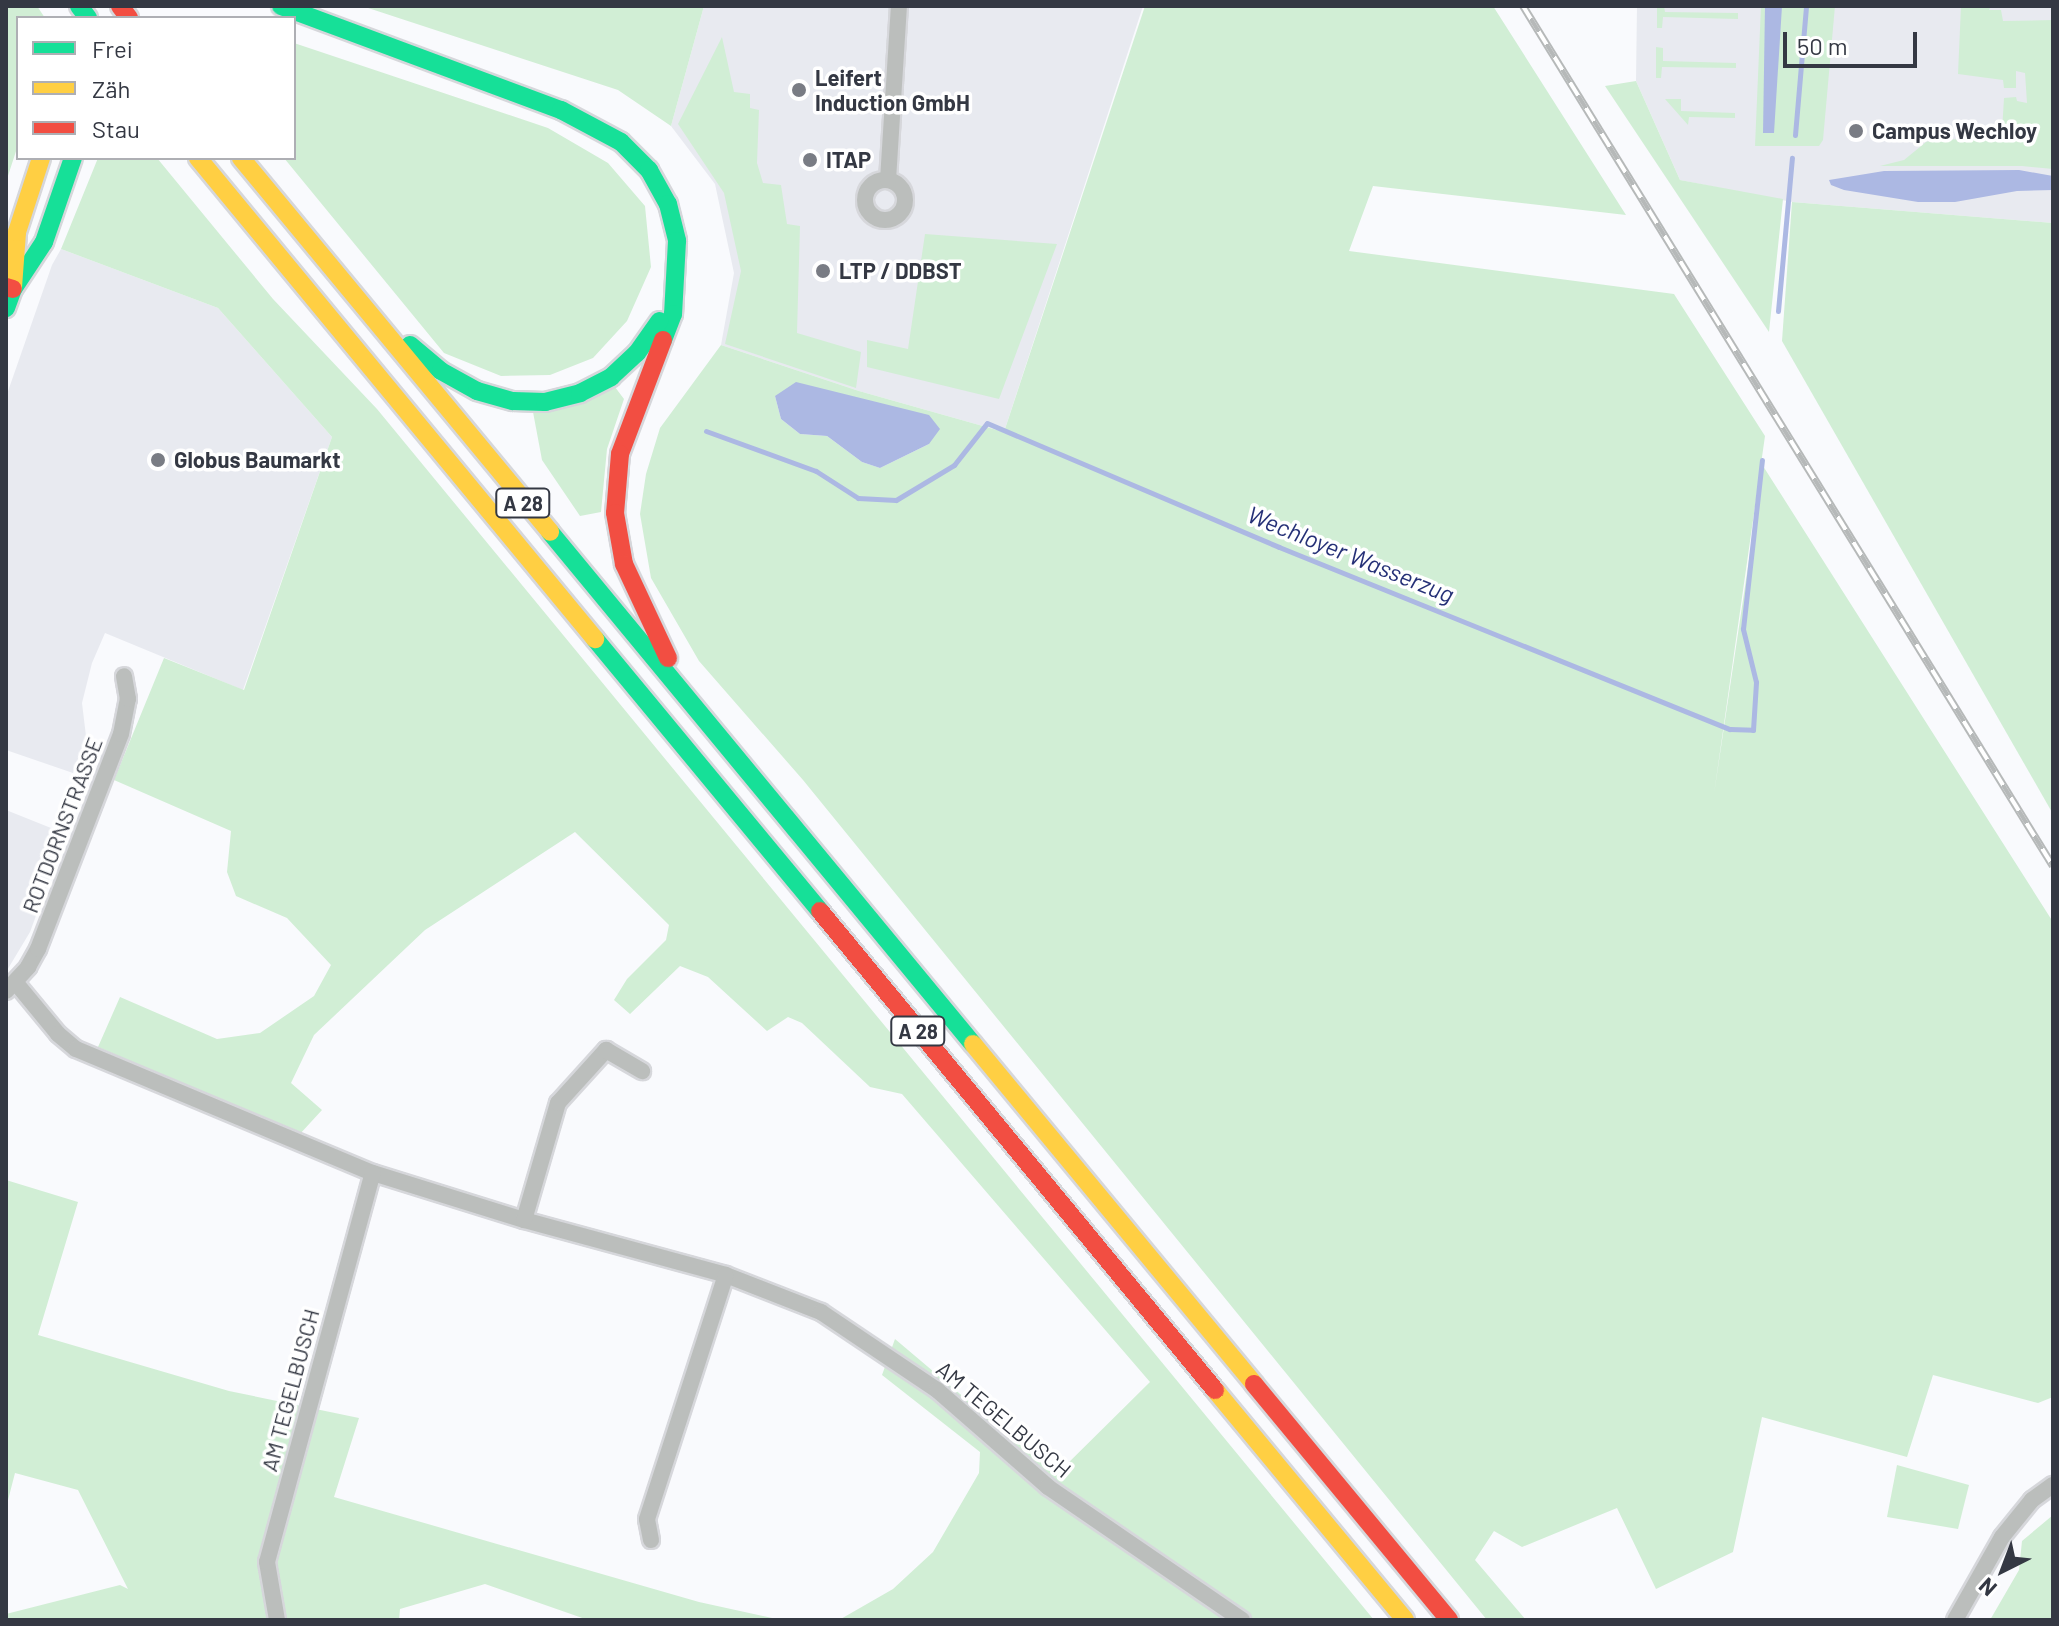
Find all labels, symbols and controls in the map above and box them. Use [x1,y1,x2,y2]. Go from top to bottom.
legend [16,16,296,160]
scale bar [1787,16,1921,66]
text: 50 m [1797,31,1848,60]
text: Frei [92,34,133,63]
place label: Leifert Induction GmbH [815,64,970,116]
text: Zäh [92,74,130,103]
marker: Leifert Induction GmbH [790,81,808,99]
text: Stau [92,114,140,143]
place label: Campus Wechloy [1872,118,2037,144]
marker: Campus Wechloy [1847,122,1865,140]
place label: ITAP [826,147,871,173]
marker: ITAP [801,151,819,169]
place label: LTP / DDBST [839,258,962,284]
marker: LTP / DDBST [814,262,832,280]
place label: Globus Baumarkt [174,447,341,473]
marker: Globus Baumarkt [149,451,167,469]
road number: A 28 [495,487,551,519]
water label: Wechloyer Wasserzug [1244,499,1458,609]
street label: ROTDORNSTRASSE [16,734,108,916]
road number: A 28 [890,1015,946,1047]
street label: AM TEGELBUSCH [256,1306,324,1474]
street label: AM TEGELBUSCH [931,1355,1077,1483]
north arrow [1963,1530,2043,1610]
text: N [1973,1573,2001,1602]

